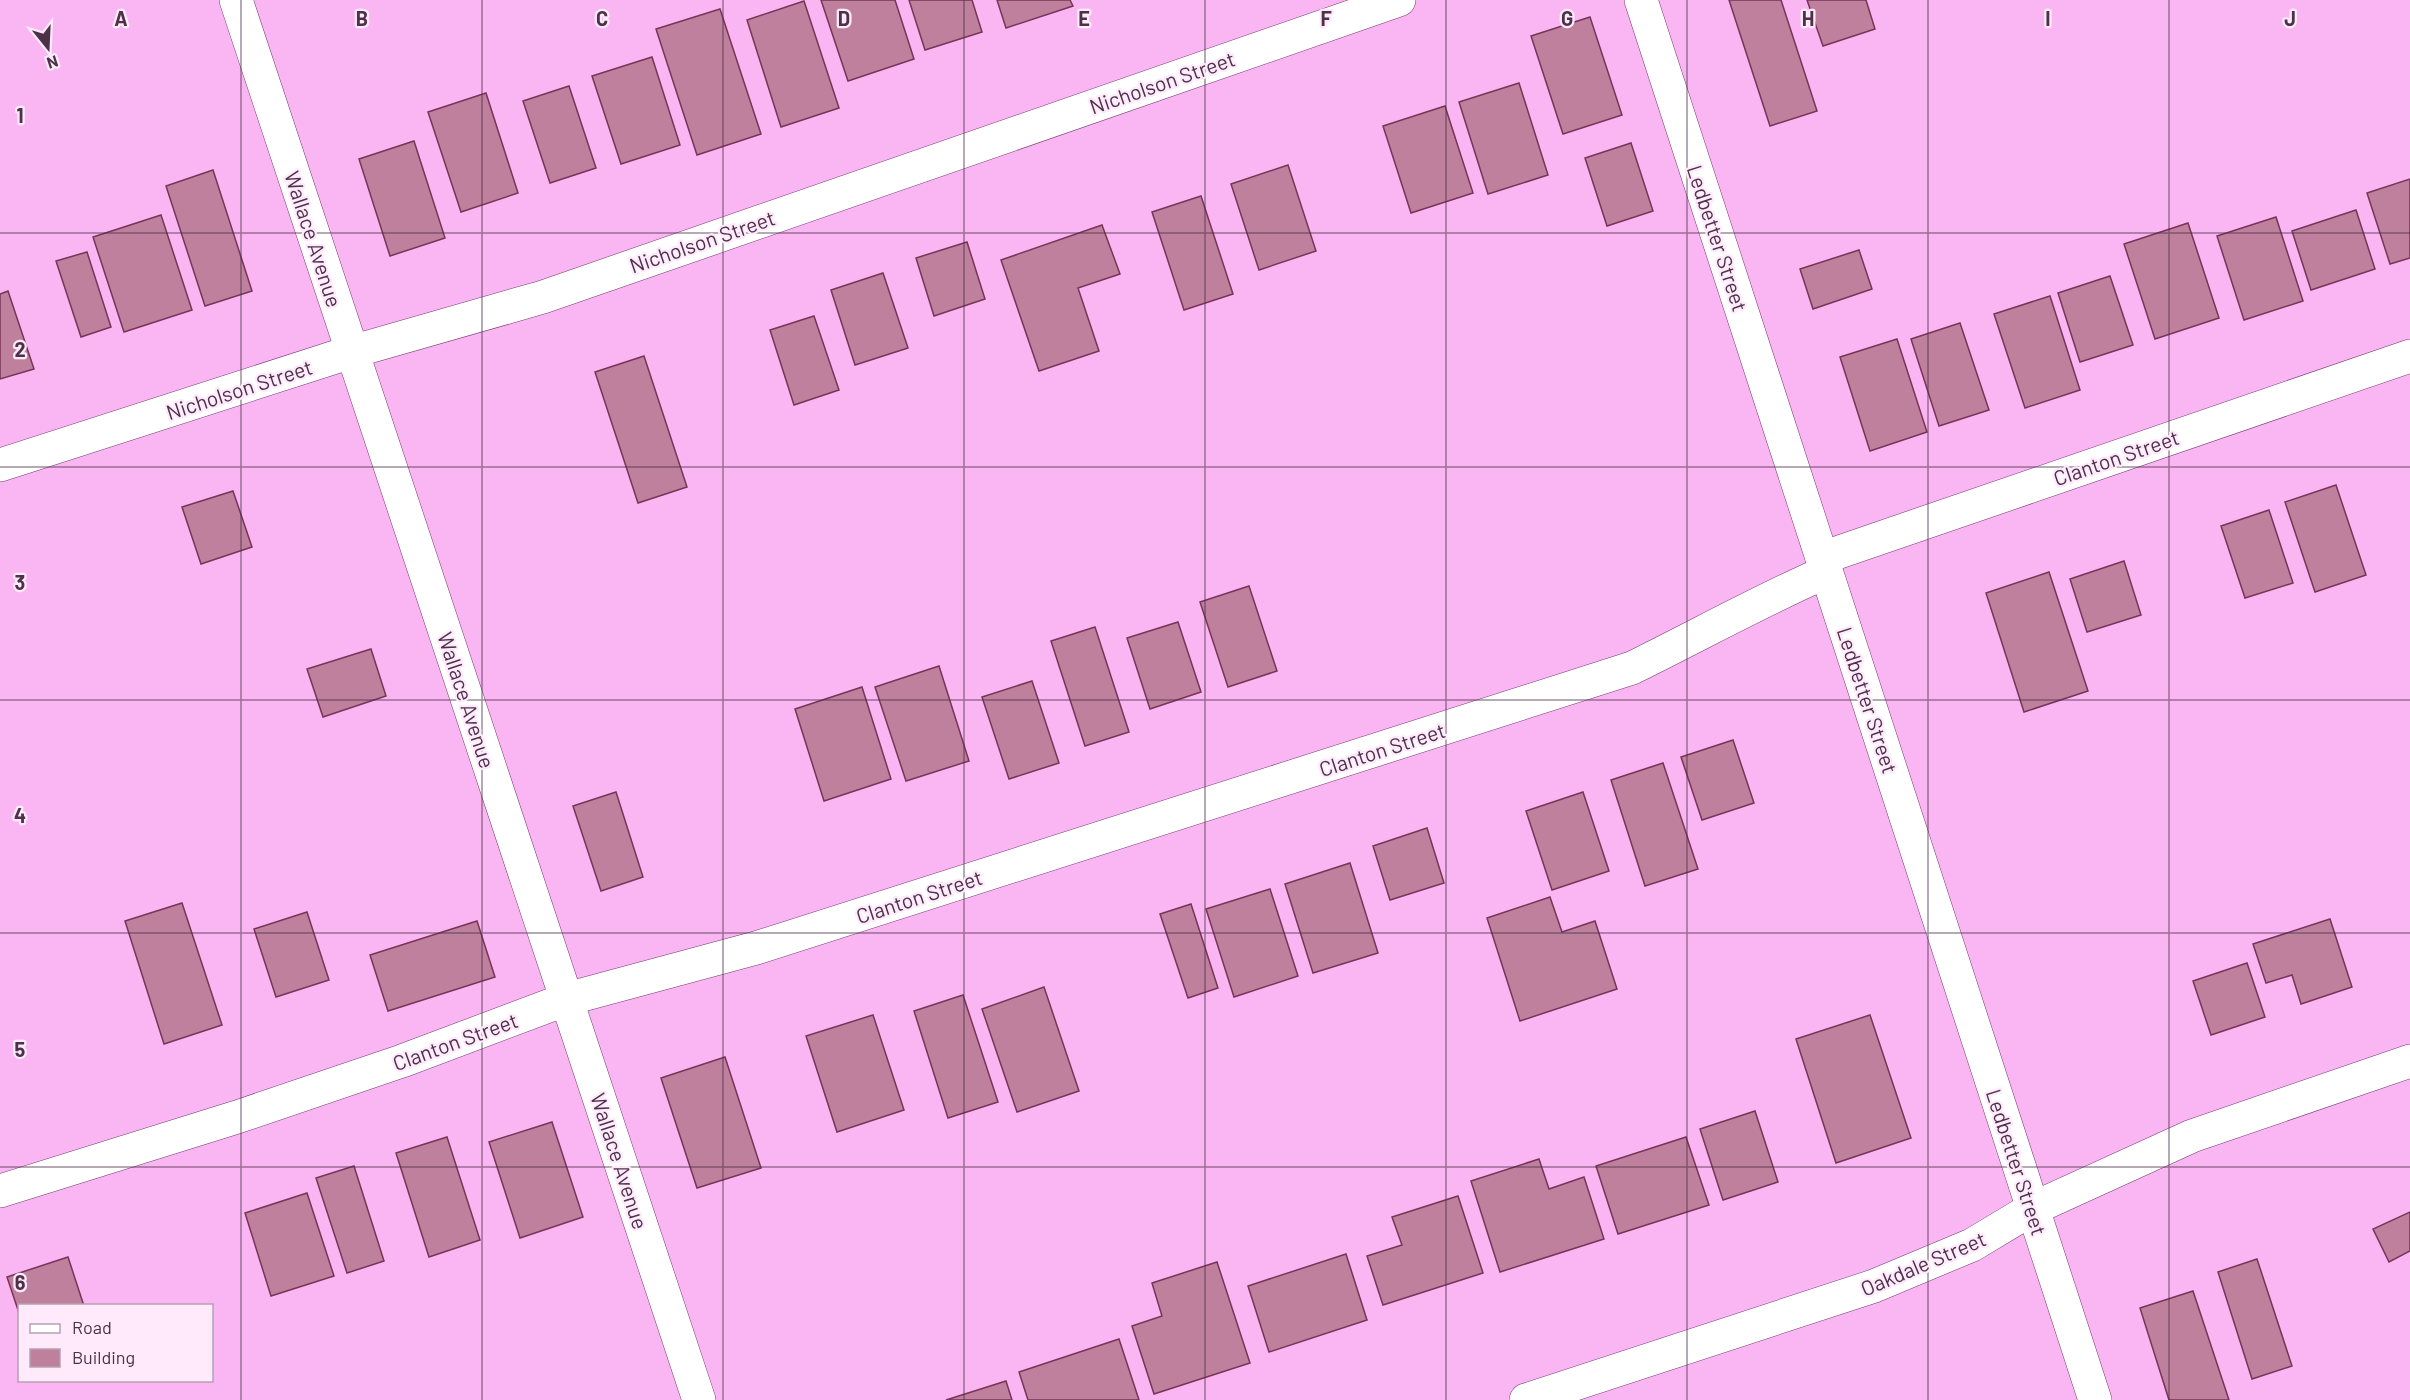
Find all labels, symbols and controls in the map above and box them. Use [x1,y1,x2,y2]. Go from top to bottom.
text: A [114,6,128,30]
text: B [356,6,368,30]
text: C [596,6,608,30]
text: D [838,6,850,30]
text: E [1078,6,1090,30]
text: F [1320,6,1332,30]
text: G [1561,6,1573,30]
text: H [1802,6,1814,30]
text: I [2045,6,2051,30]
text: J [2284,6,2296,30]
north arrow [18,18,78,78]
street label: Nicholson Street [1086,45,1238,119]
text: N [45,52,61,73]
text: 1 [16,103,24,127]
street label: Ledbetter Street [1683,162,1753,314]
street label: Wallace Avenue [280,168,348,310]
street label: Nicholson Street [626,204,778,278]
text: 2 [14,337,26,361]
street label: Nicholson Street [163,354,315,424]
street label: Clanton Street [2050,424,2182,490]
text: 3 [15,570,25,594]
street label: Ledbetter Street [1833,624,1903,776]
street label: Wallace Avenue [433,629,501,771]
street label: Clanton Street [1316,717,1448,781]
text: 4 [14,803,26,827]
street label: Clanton Street [853,864,985,928]
street label: Clanton Street [389,1007,521,1075]
text: 5 [15,1037,26,1061]
street label: Ledbetter Street [1982,1086,2052,1238]
street label: Wallace Avenue [586,1090,654,1232]
street label: Oakdale Street [1857,1225,1989,1301]
text: 6 [15,1270,26,1294]
legend [18,1304,213,1382]
text: Road [72,1316,112,1338]
text: Building [72,1346,135,1368]

